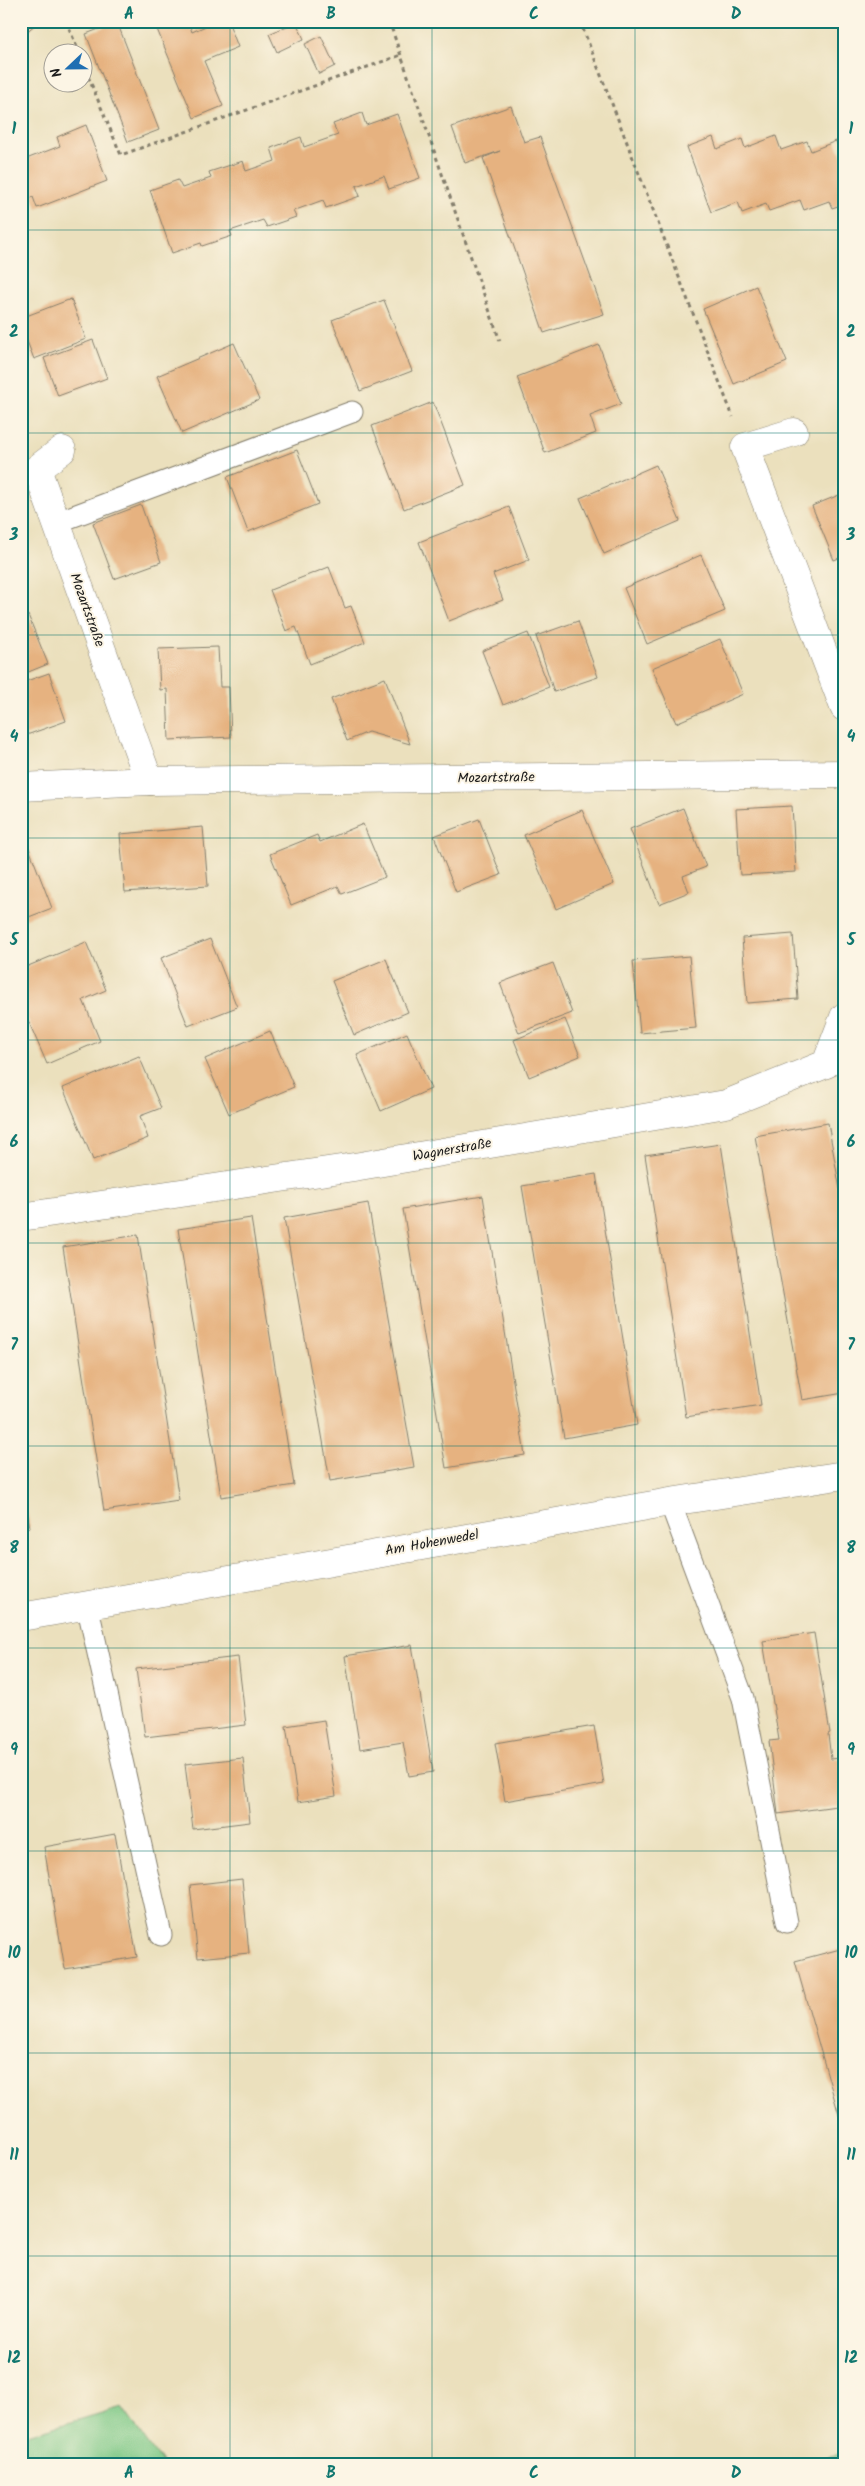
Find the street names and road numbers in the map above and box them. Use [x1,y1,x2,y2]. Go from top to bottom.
street label: Mozartstraße [63,570,111,651]
street label: Mozartstraße [457,766,535,790]
street label: Wagnerstraße [411,1132,494,1168]
street label: Am Hohenwedel [383,1524,481,1562]

